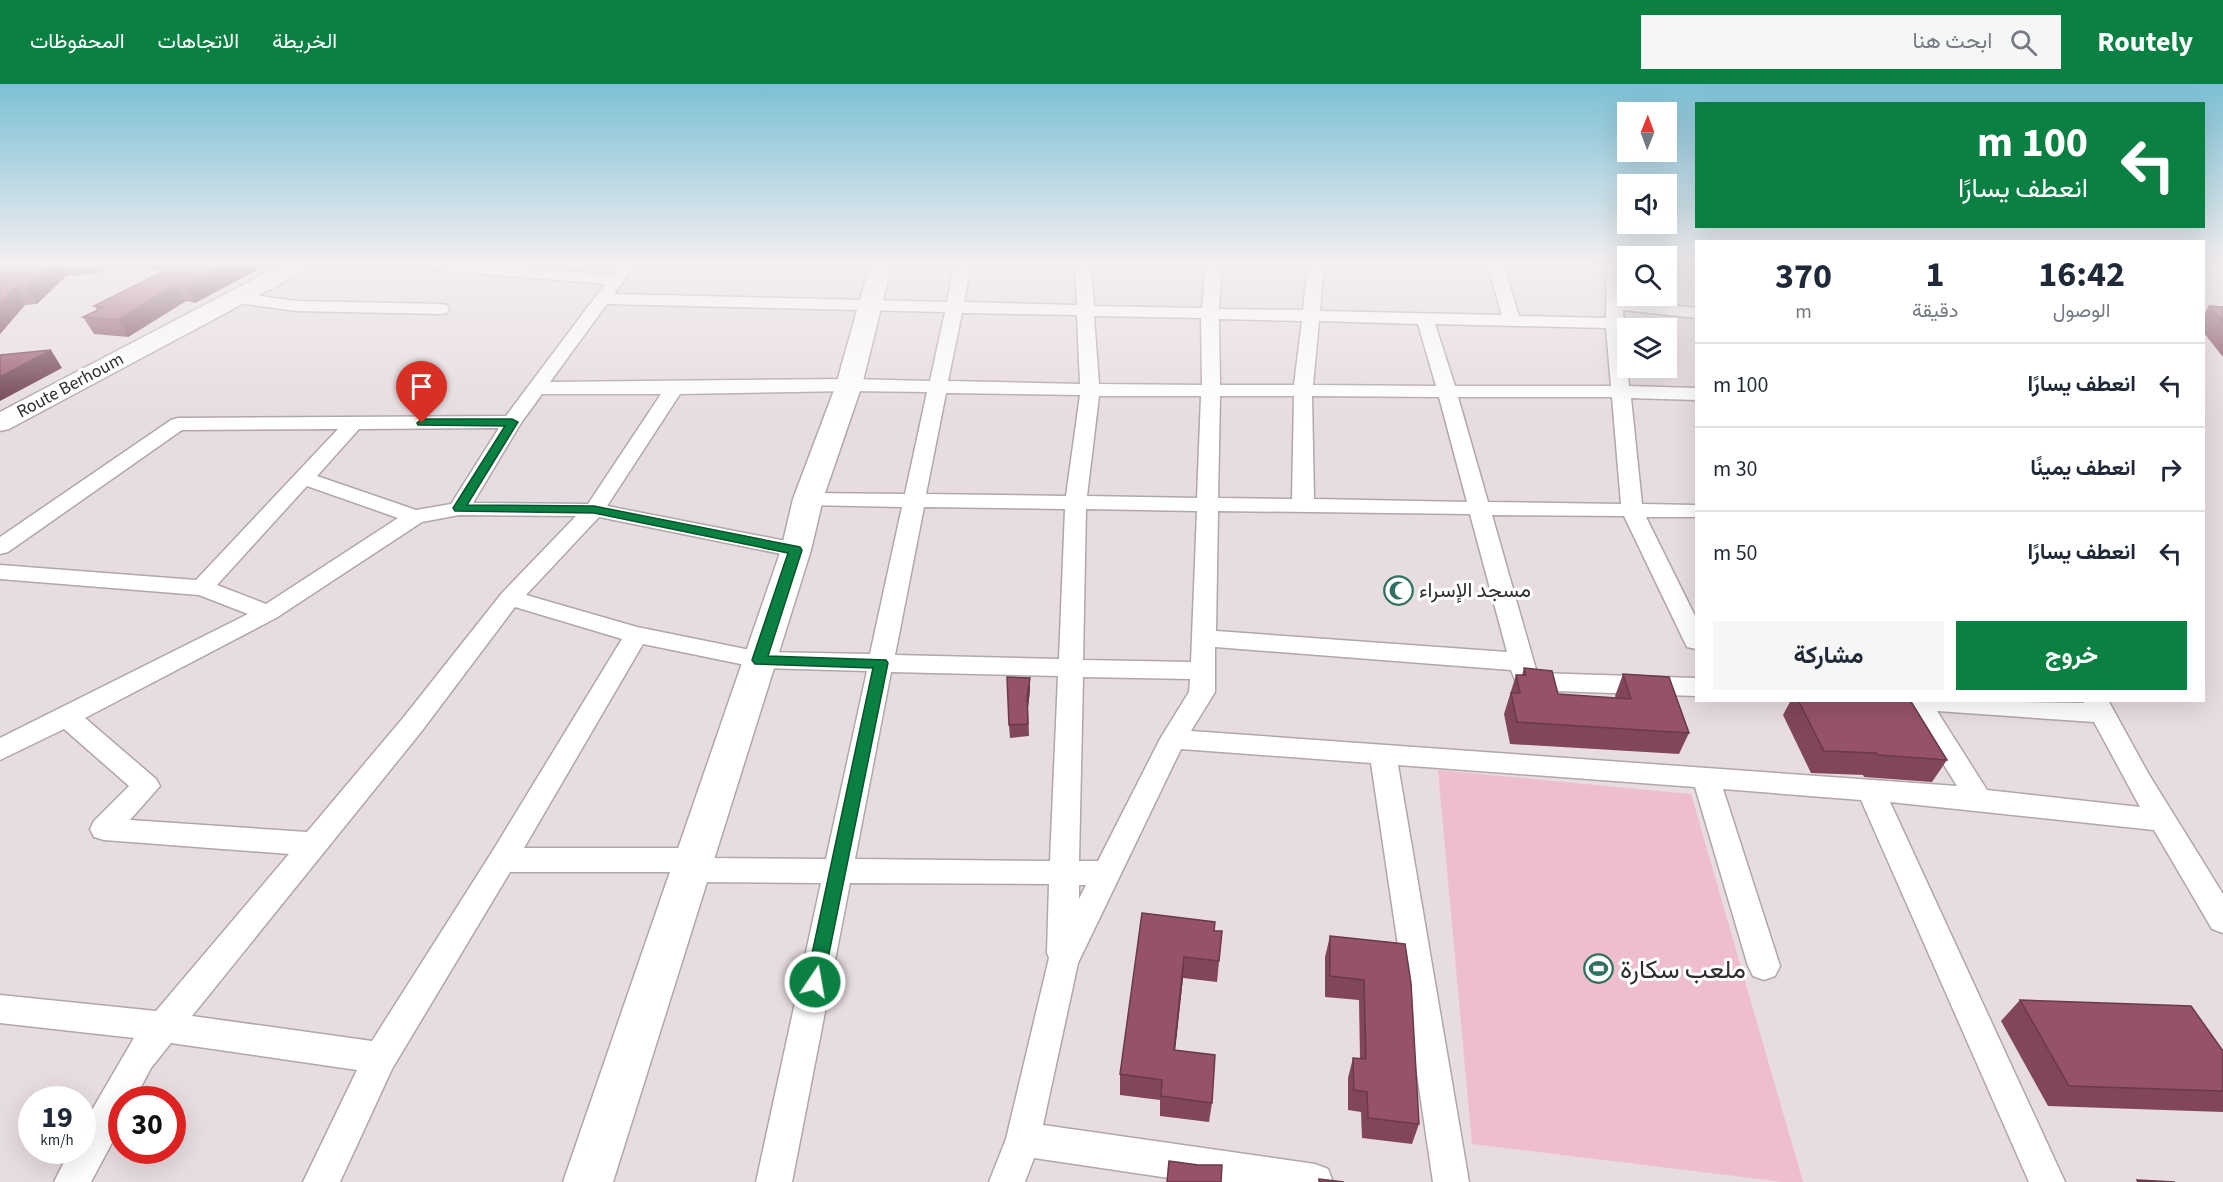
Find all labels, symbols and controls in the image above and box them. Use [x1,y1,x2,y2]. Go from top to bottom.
search box [1641,15,2061,69]
text: Routely [2097,22,2193,62]
text: ابحث هنا [1912,25,1992,57]
text: المحفوظات [30,26,125,56]
text: الاتجاهات [158,26,239,56]
text: الخريطة [272,26,337,56]
icon: search [2007,26,2040,59]
north arrow [1617,102,1677,162]
map controls [1617,102,1677,378]
text: 100 m [1977,113,2088,173]
icon: left [2109,126,2187,204]
text: انعطف يسارًا [1958,169,2088,208]
button: sound [1617,174,1677,234]
button: search [1617,246,1677,306]
text: 1 [1926,249,1945,300]
text: 16:42 [2038,249,2125,300]
text: 370 [1775,251,1832,302]
text: دقيقة [1912,297,1958,325]
text: الوصول [2053,297,2110,325]
text: m [1795,298,1812,326]
button: layers [1617,318,1677,378]
street label: Route Berhoum [12,347,128,424]
pin [396,361,447,423]
text: انعطف يسارًا [2027,368,2136,400]
text: 100 m [1713,369,1768,401]
icon: left [2154,369,2187,402]
icon: arrive [405,370,438,403]
text: انعطف يمينًا [2030,452,2136,484]
text: 30 m [1713,453,1758,485]
icon: right [2154,453,2187,486]
text: انعطف يسارًا [2027,536,2136,568]
text: 50 m [1713,537,1758,569]
icon: left [2154,537,2187,570]
mosque icon: مسجد الإسراء [1382,574,1414,606]
place label: مسجد الإسراء [1419,575,1531,605]
button: مشاركة [1713,621,1944,690]
button: خروج [1956,621,2187,690]
position arrow [783,950,847,1014]
place label: ملعب سكارة [1620,951,1746,988]
sports icon: ملعب سكارة [1583,953,1615,985]
speed limit sign: 30 [108,1086,186,1164]
text: 19 [41,1096,73,1139]
text: km/h [40,1130,74,1151]

